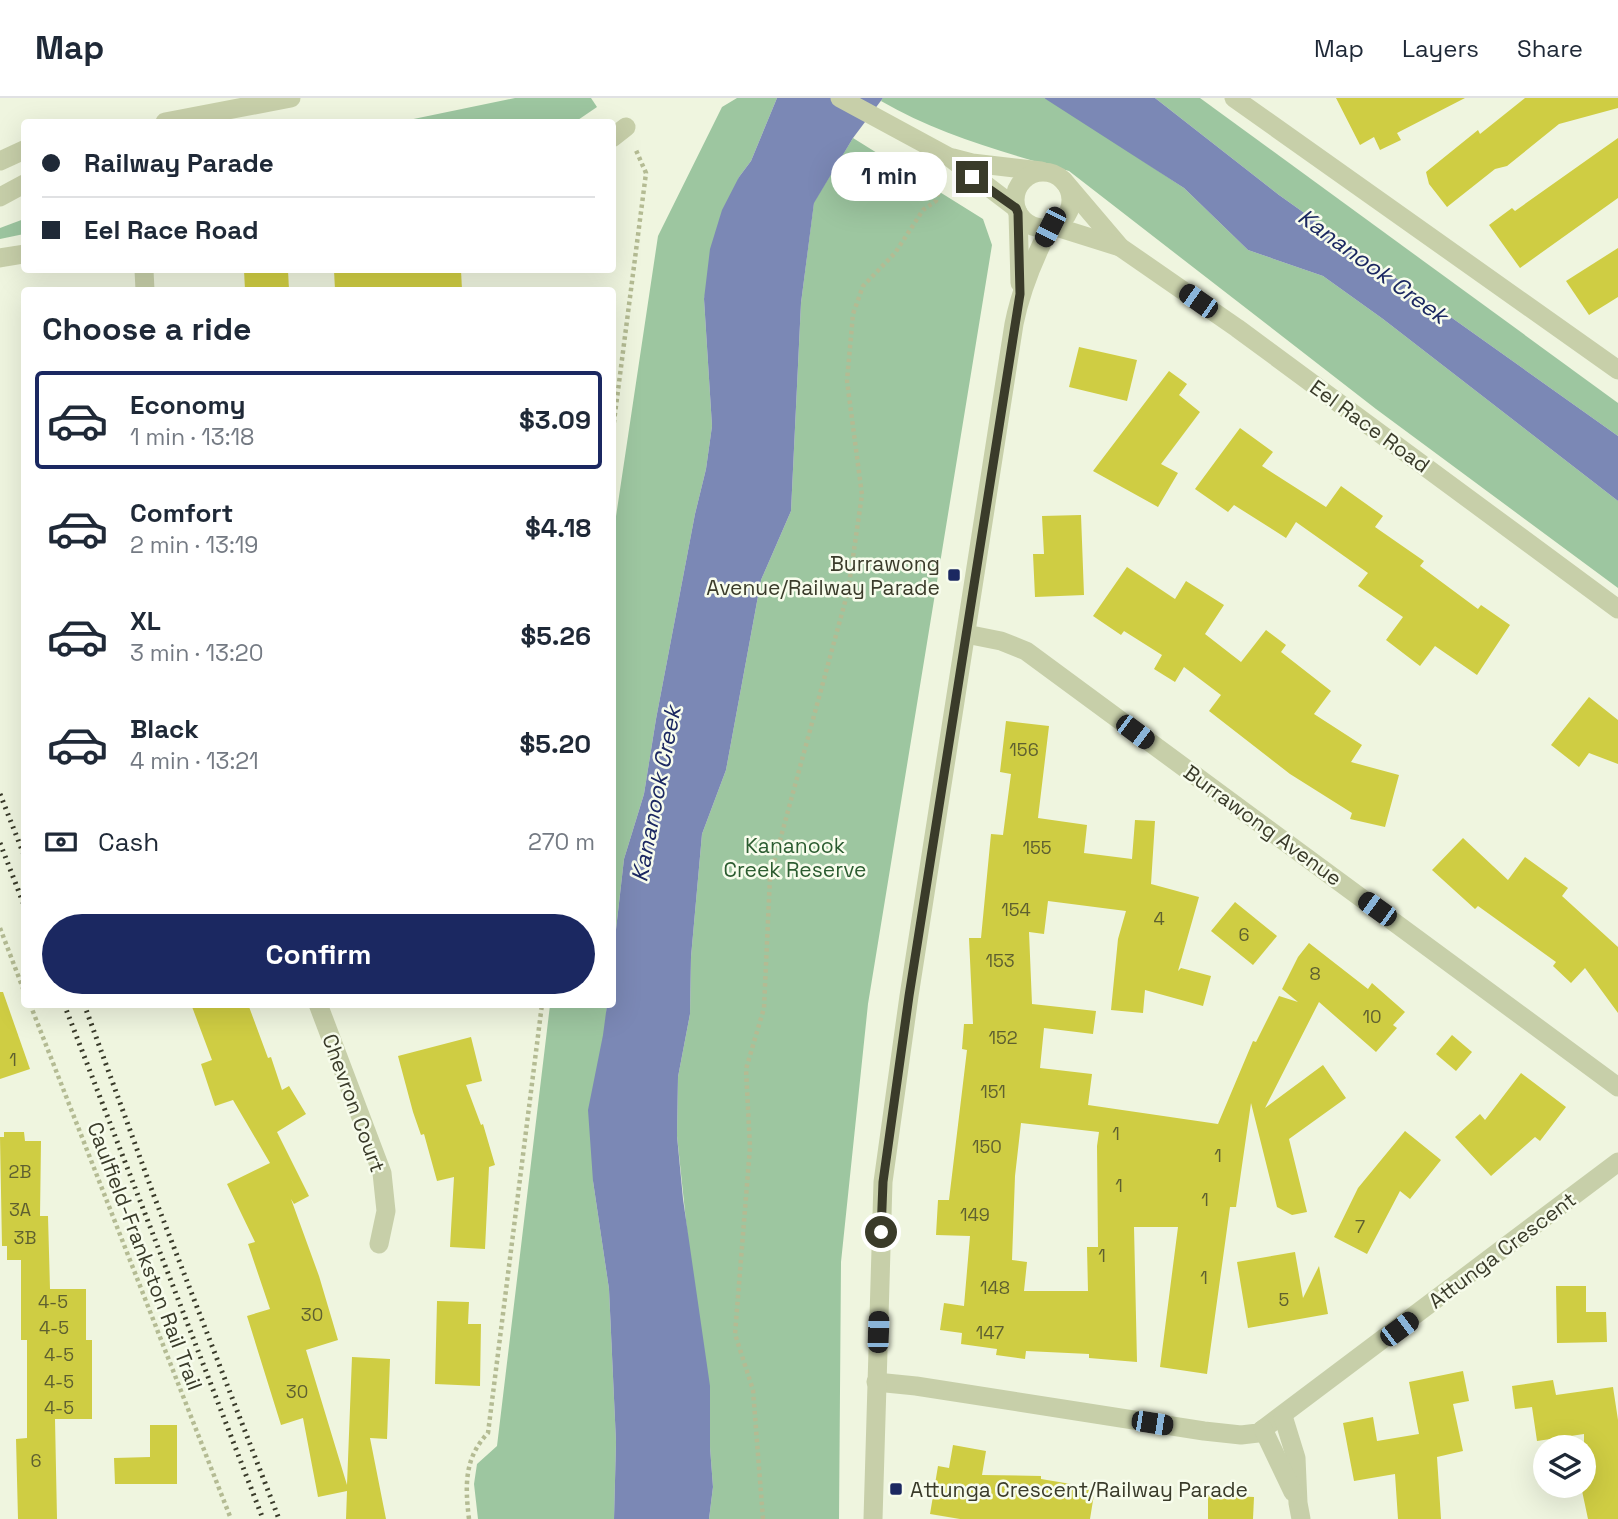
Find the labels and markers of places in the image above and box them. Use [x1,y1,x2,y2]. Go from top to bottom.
place label: Burrawong Avenue/Railway Parade [706,550,940,601]
marker: Burrawong Avenue/Railway Parade [946,567,962,583]
place label: Attunga Crescent/Railway Parade [910,1476,1248,1503]
marker: Attunga Crescent/Railway Parade [888,1481,904,1497]

